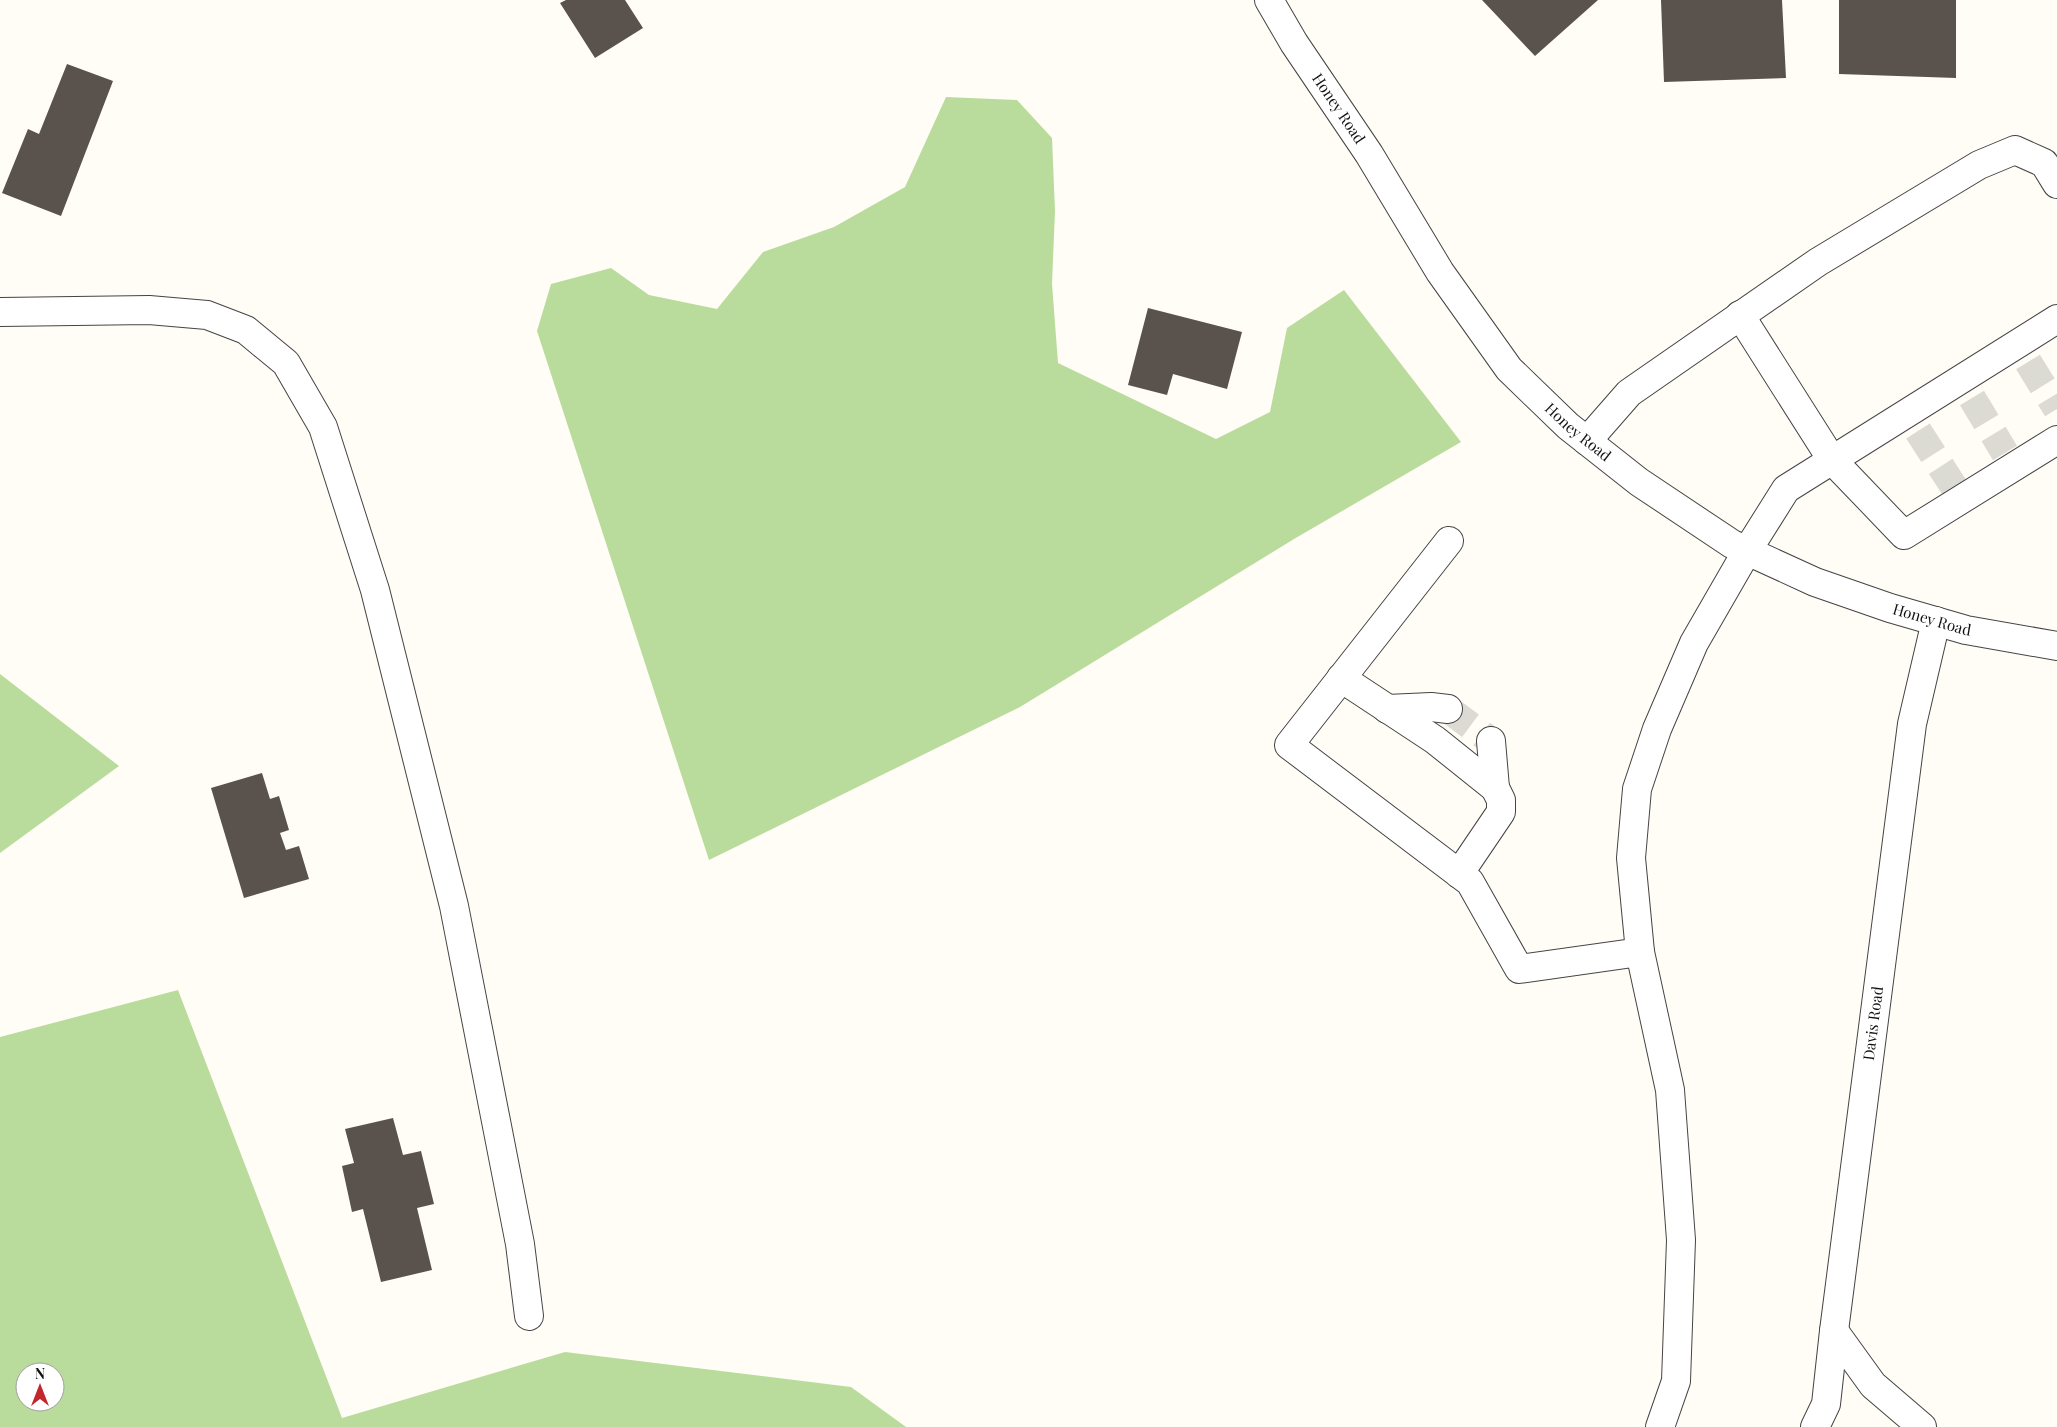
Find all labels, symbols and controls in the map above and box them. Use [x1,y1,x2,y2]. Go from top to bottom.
street label: Honey Road [1308,69,1370,147]
street label: Honey Road [1541,398,1616,465]
street label: Honey Road [1891,598,1973,640]
street label: Davis Road [1858,985,1887,1062]
north arrow [15,1362,65,1412]
text: N [35,1364,45,1383]

